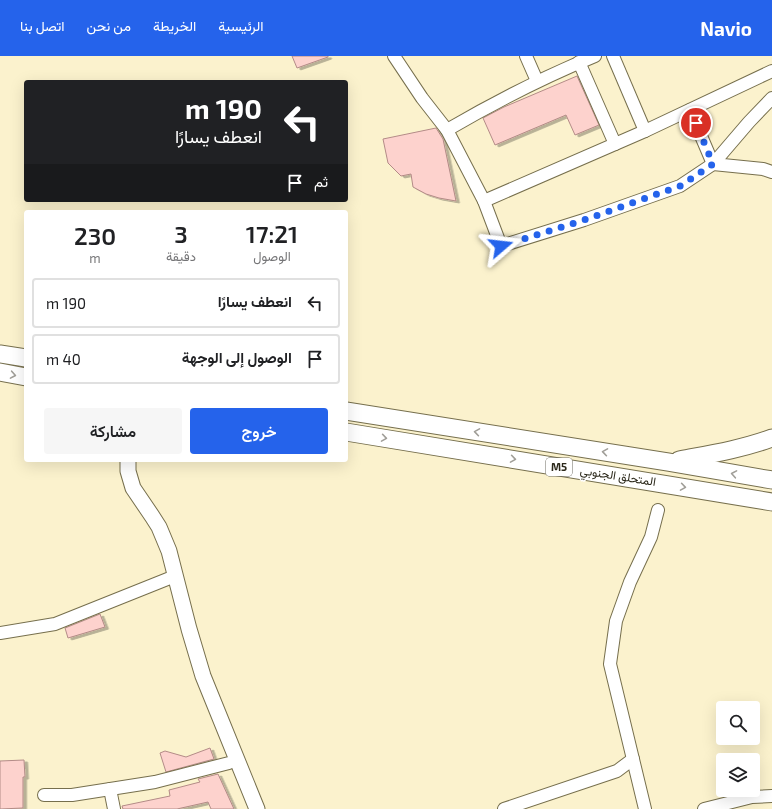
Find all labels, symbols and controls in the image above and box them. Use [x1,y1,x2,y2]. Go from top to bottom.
text: اتصل بنا [20,17,65,34]
text: من نحن [87,17,131,34]
text: الخريطة [153,17,196,34]
text: الرئيسية [218,17,264,34]
text: Navio [700,17,752,40]
text: 190 m [185,91,262,125]
icon: left [276,96,328,148]
pin [679,106,713,140]
icon: arrive [685,112,707,134]
text: انعطف يسارًا [175,125,262,147]
icon: arrive [284,172,306,194]
text: ثم [314,172,328,190]
text: 3 [174,219,188,248]
text: 17:21 [246,219,298,248]
text: 230 [74,221,116,250]
position arrow [480,225,522,267]
text: دقيقة [166,248,196,264]
text: الوصول [253,248,291,264]
text: m [89,250,101,266]
text: انعطف يسارًا [218,292,292,310]
icon: left [304,292,326,314]
text: 190 m [46,294,86,312]
text: الوصول إلى الوجهة [182,348,292,366]
icon: arrive [304,348,326,370]
text: 40 m [46,350,81,368]
one-way arrow [10,370,16,379]
button: مشاركة [44,408,182,454]
button: خروج [190,408,328,454]
one-way arrow [474,428,480,437]
one-way arrow [381,433,388,442]
one-way arrow [602,448,608,457]
one-way arrow [510,454,516,463]
road number: M5 [546,458,572,476]
street label: المتحلق الجنوبي [579,462,657,492]
one-way arrow [730,470,737,478]
one-way arrow [679,482,686,491]
map controls [716,701,760,797]
button: search [716,701,760,745]
button: layers [716,753,760,797]

